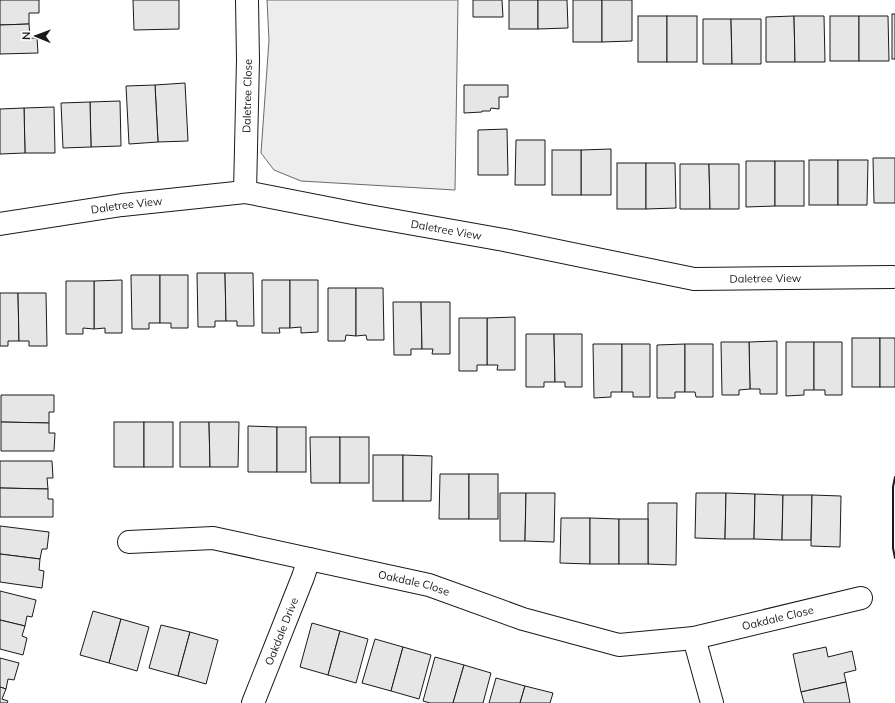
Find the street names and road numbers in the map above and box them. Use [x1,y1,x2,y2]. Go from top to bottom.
street label: Daletree Close [239,59,255,133]
street label: Daletree View [90,194,163,217]
street label: Daletree View [410,217,483,243]
street label: Daletree View [729,271,802,286]
street label: Oakdale Close [377,567,452,599]
street label: Oakdale Drive [262,595,301,667]
street label: Oakdale Close [740,603,815,633]

